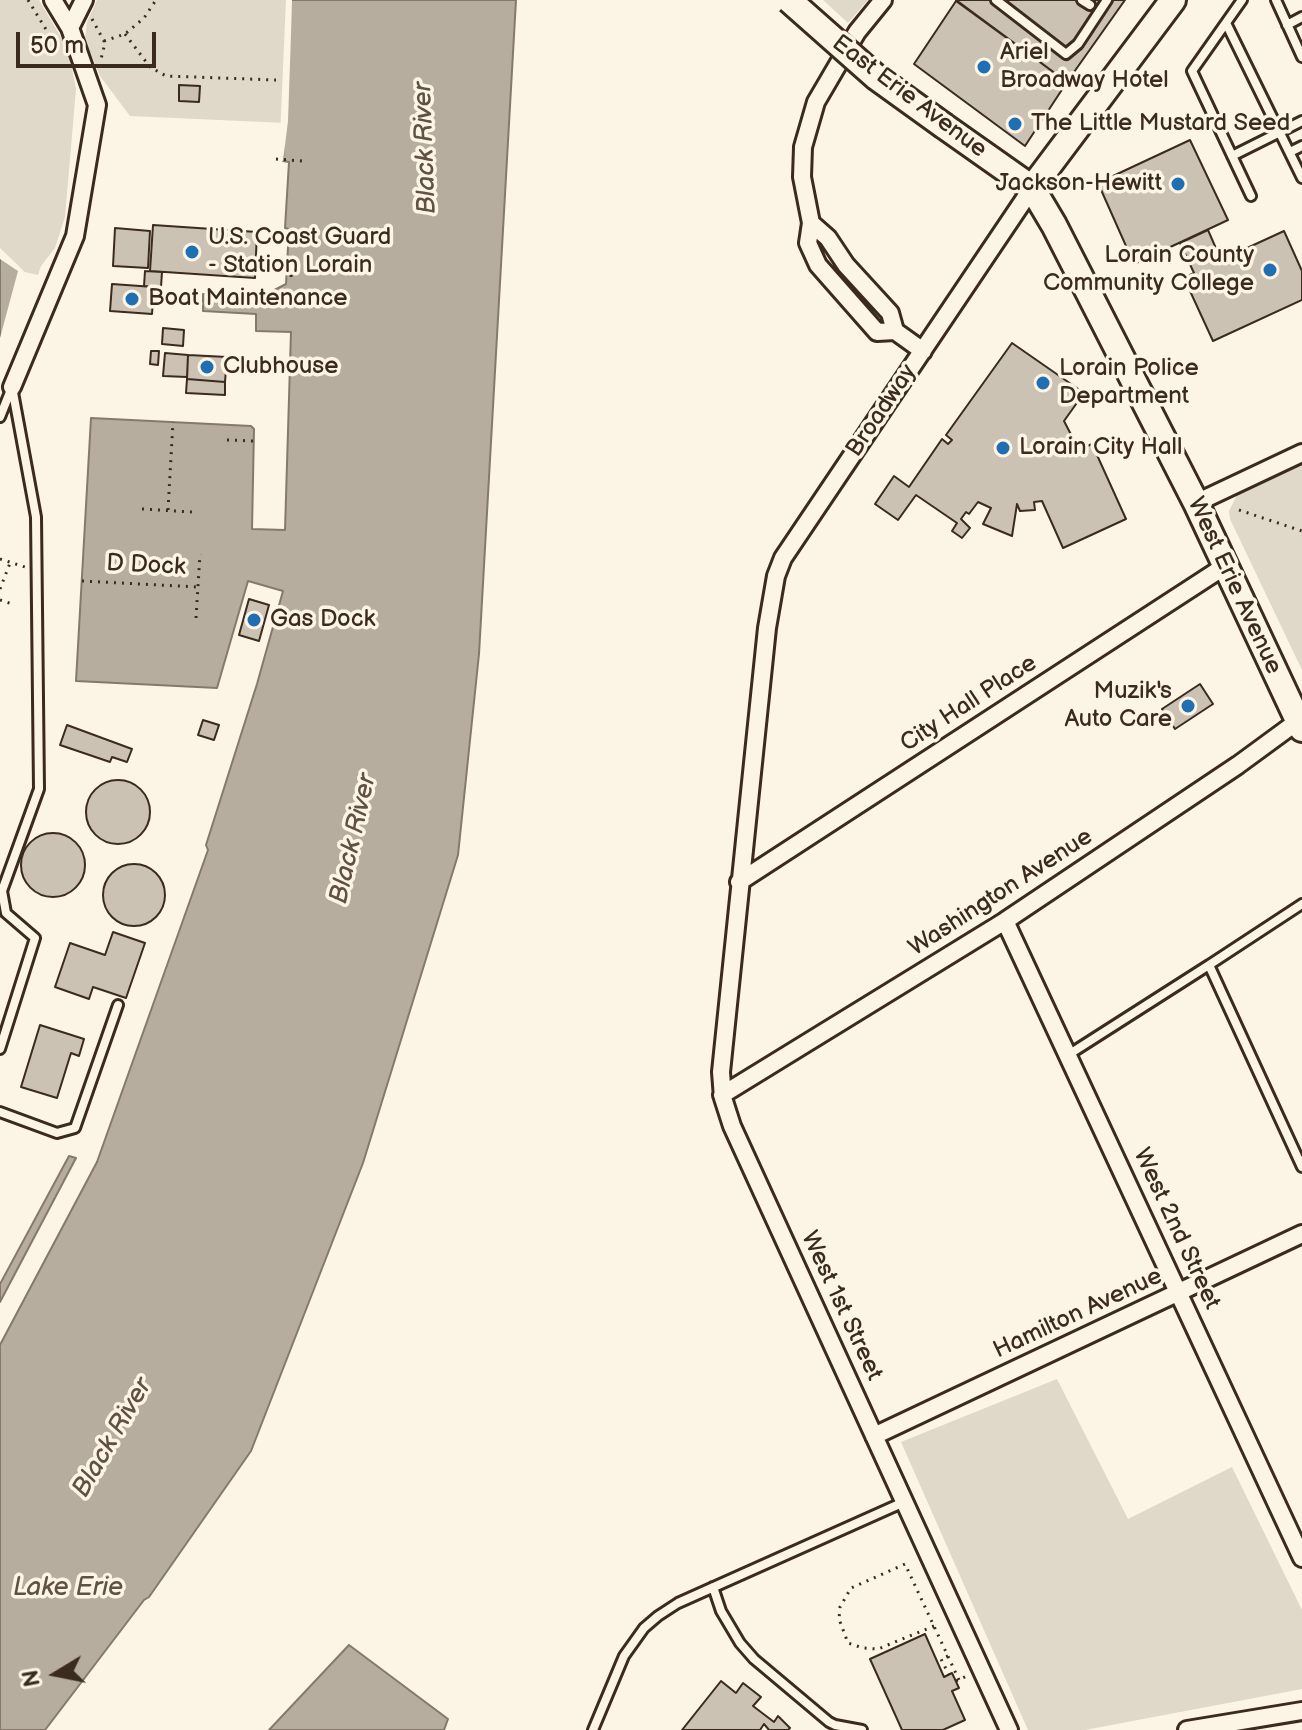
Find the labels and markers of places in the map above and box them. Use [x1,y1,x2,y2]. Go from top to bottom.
place label: Ariel Broadway Hotel [1000,39,1169,95]
marker: Ariel Broadway Hotel [975,58,993,76]
place label: The Little Mustard Seed [1031,110,1290,138]
marker: The Little Mustard Seed [1006,115,1024,133]
place label: Jackson-Hewitt [996,170,1162,198]
marker: Jackson-Hewitt [1169,175,1187,193]
place label: U.S. Coast Guard - Station Lorain [208,224,391,280]
place label: Lorain County Community College [1043,242,1254,298]
marker: U.S. Coast Guard - Station Lorain [183,243,201,261]
marker: Lorain County Community College [1261,261,1279,279]
place label: Boat Maintenance [148,285,347,313]
marker: Boat Maintenance [123,290,141,308]
place label: Clubhouse [223,353,338,381]
place label: Lorain Police Department [1059,355,1199,411]
marker: Clubhouse [198,358,216,376]
marker: Lorain Police Department [1034,374,1052,392]
place label: Lorain City Hall [1019,434,1182,462]
marker: Lorain City Hall [994,439,1012,457]
place label: Gas Dock [270,606,375,634]
marker: Gas Dock [245,611,263,629]
place label: Muzik's Auto Care [1064,678,1172,734]
marker: Muzik's Auto Care [1179,697,1197,715]

